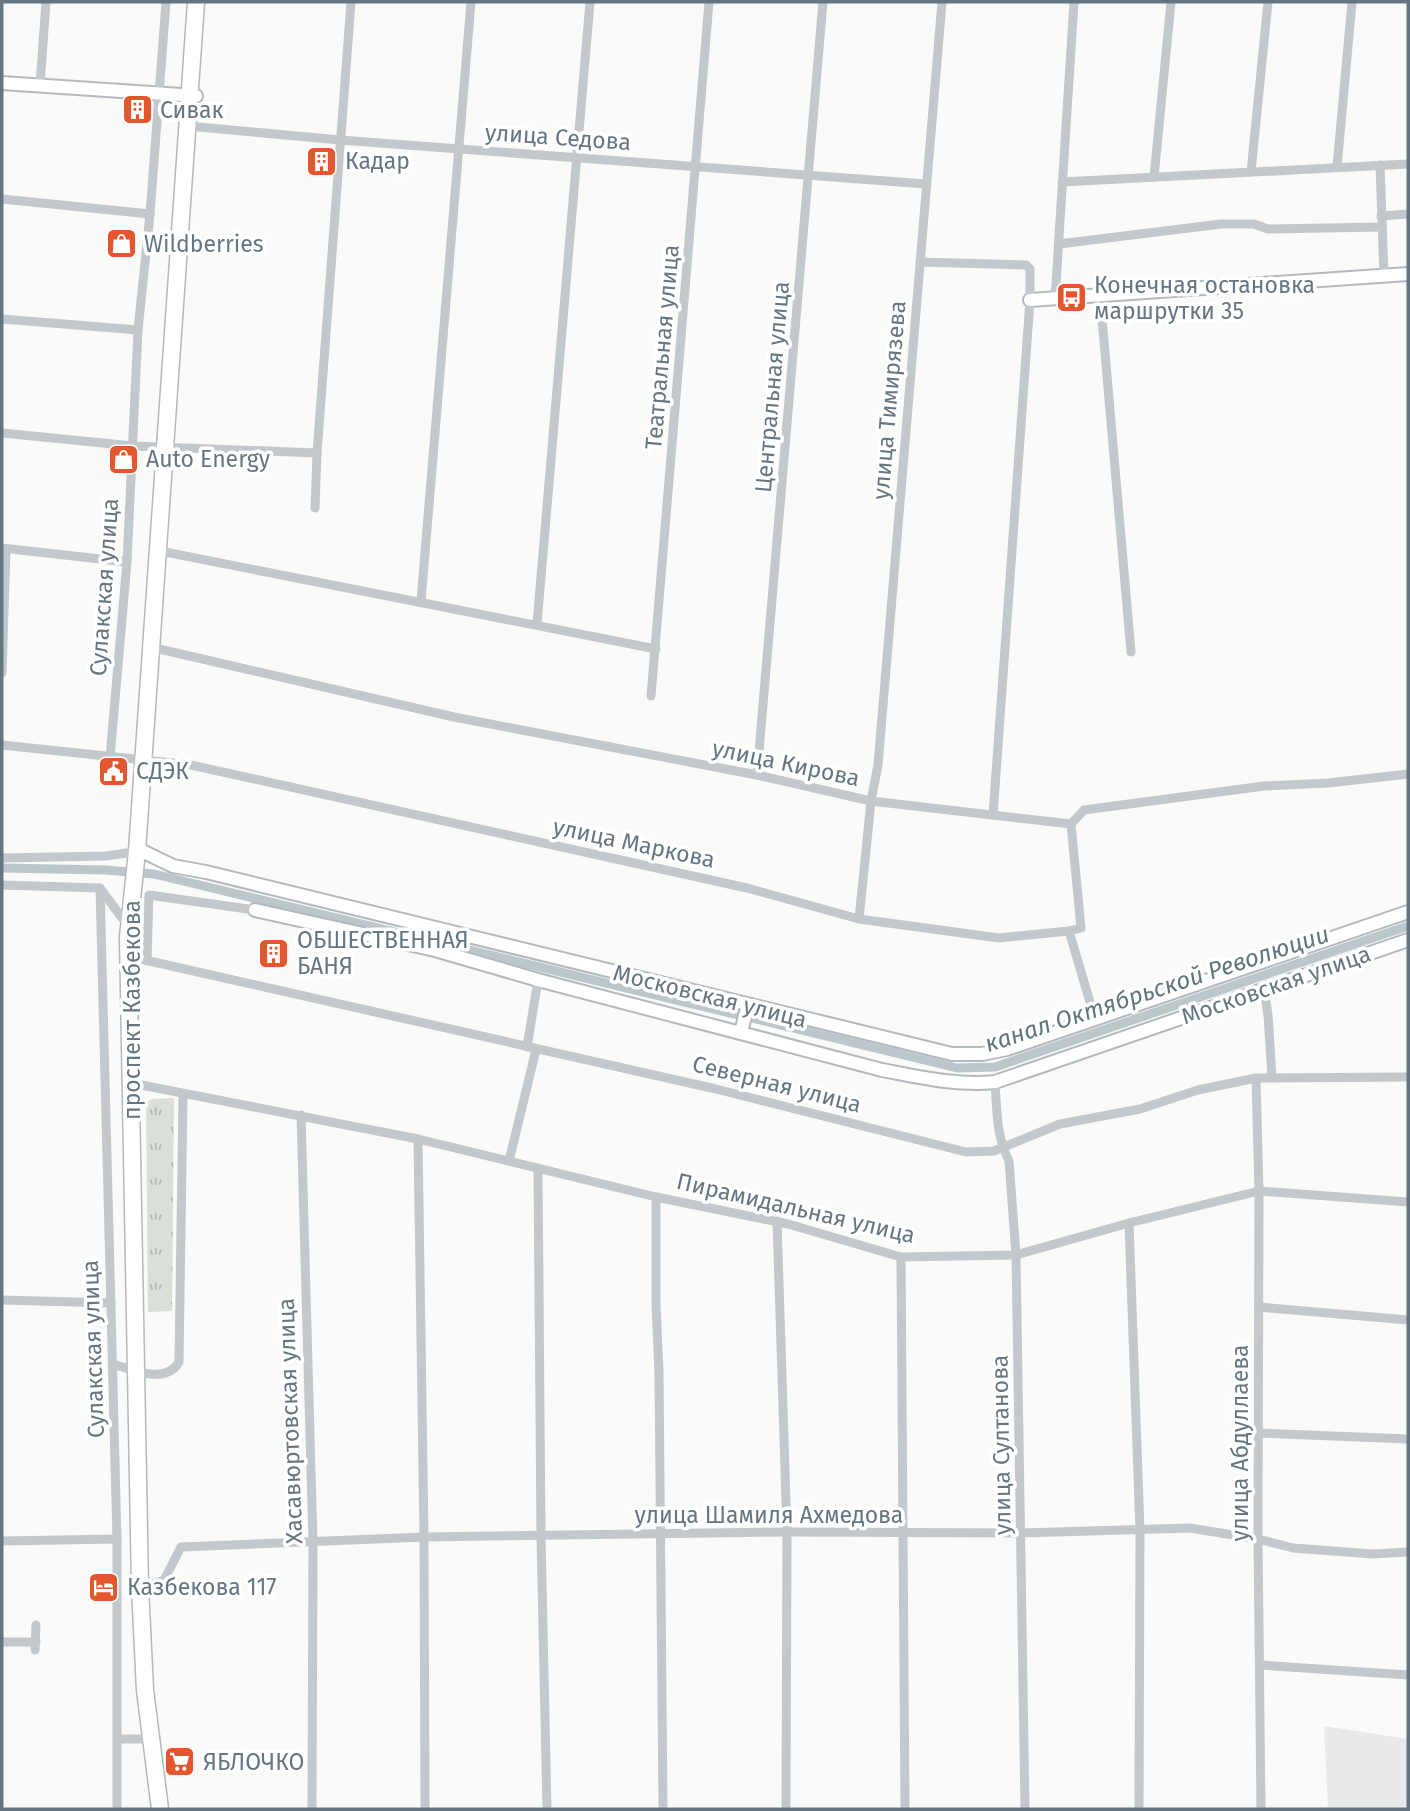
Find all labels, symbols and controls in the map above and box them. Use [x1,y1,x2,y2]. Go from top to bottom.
building icon: Сивак [120,93,154,127]
place label: Сивак [160,96,224,124]
street label: улица Седова [484,118,632,156]
building icon: Кадар [305,144,339,178]
place label: Кадар [345,147,410,175]
shop icon: Wildberries [104,227,138,261]
place label: Wildberries [144,230,264,258]
street label: Театральная улица [639,243,685,451]
place label: Конечная остановка маршрутки 35 [1094,271,1315,325]
street label: Центральная улица [749,280,795,494]
bus stop icon: Конечная остановка маршрутки 35 [1054,281,1088,315]
street label: улица Тимирязева [866,299,912,501]
shop icon: Auto Energy [106,442,140,476]
place label: Auto Energy [146,445,271,473]
street label: Сулакская улица [84,497,124,677]
street label: улица Кирова [710,734,862,792]
public building icon: СДЭК [96,754,130,788]
place label: СДЭК [136,757,189,785]
street label: улица Маркова [551,812,717,874]
street label: проспект Казбекова [118,900,146,1120]
water label: канал Октябрьской Революции [981,920,1333,1058]
place label: ОБШЕСТВЕННАЯ БАНЯ [297,926,469,980]
building icon: ОБШЕСТВЕННАЯ БАНЯ [257,936,291,970]
street label: Московская улица [1178,939,1374,1031]
street label: Московская улица [610,958,810,1034]
street label: Северная улица [690,1049,864,1119]
street label: Пирамидальная улица [674,1167,918,1249]
street label: Сулакская улица [76,1259,110,1439]
street label: Хасавюртовская улица [272,1297,308,1545]
street label: улица Абдуллаева [1226,1344,1254,1542]
street label: улица Султанова [985,1355,1017,1535]
street label: улица Шамиля Ахмедова [635,1501,903,1529]
hotel icon: Казбекова 117 [87,1570,121,1604]
place label: Казбекова 117 [127,1573,277,1601]
supermarket icon: ЯБЛОЧКО [163,1745,197,1779]
place label: ЯБЛОЧКО [203,1748,304,1776]

